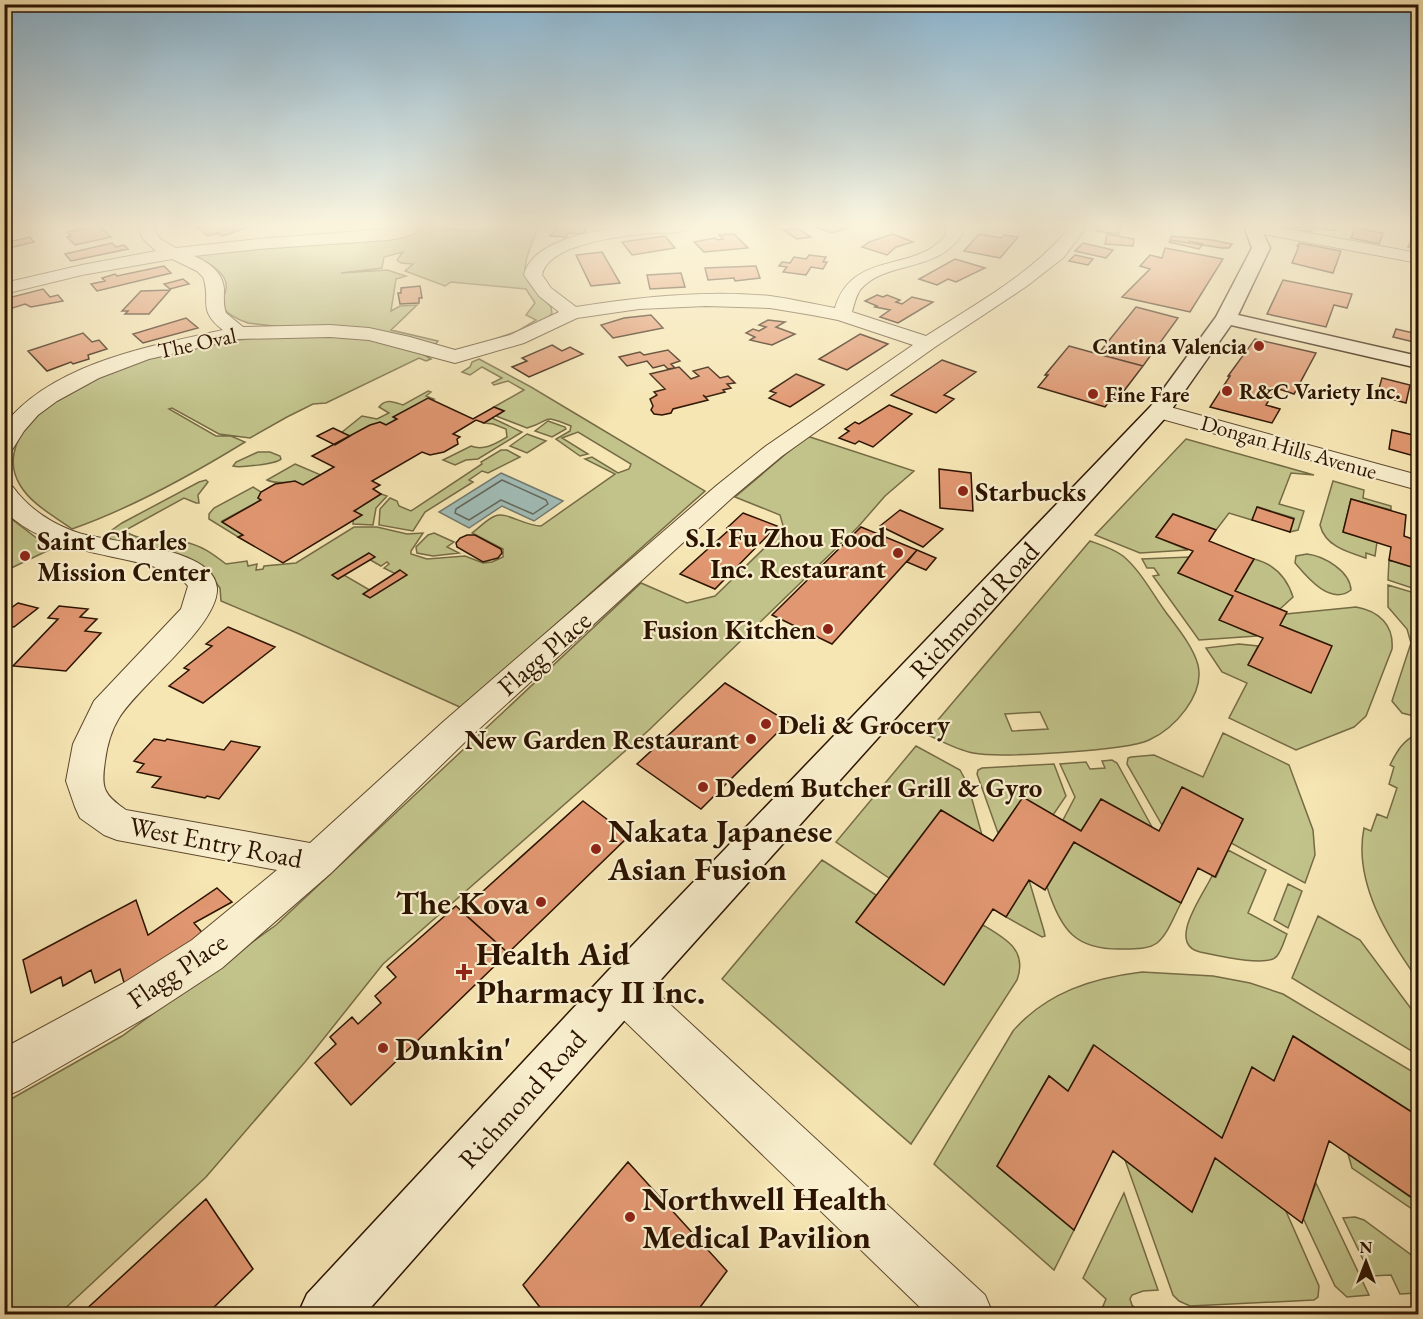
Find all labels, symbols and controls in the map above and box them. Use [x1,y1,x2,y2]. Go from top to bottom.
street label: The Oval [155,321,239,365]
place label: Cantina Valencia [1092,332,1247,361]
marker: Cantina Valencia [1252,339,1266,353]
place label: R&C Variety Inc. [1239,377,1401,406]
place label: Fine Fare [1105,380,1190,409]
marker: R&C Variety Inc. [1220,384,1234,398]
marker: Fine Fare [1086,387,1100,401]
street label: Dongan Hills Avenue [1198,408,1381,486]
place label: Starbucks [975,474,1086,509]
marker: Starbucks [956,484,970,498]
place label: S.I. Fu Zhou Food Inc. Restaurant [685,520,886,586]
place label: Saint Charles Mission Center [37,523,211,589]
street label: Richmond Road [902,534,1047,686]
marker: S.I. Fu Zhou Food Inc. Restaurant [891,546,905,560]
marker: Saint Charles Mission Center [18,549,32,563]
street label: Flagg Place [490,603,598,703]
place label: Fusion Kitchen [643,612,816,647]
marker: Fusion Kitchen [821,622,835,636]
place label: Deli & Grocery [778,707,951,742]
marker: Deli & Grocery [759,717,773,731]
place label: New Garden Restaurant [464,722,739,757]
marker: New Garden Restaurant [744,732,758,746]
place label: Dedem Butcher Grill & Gyro [715,770,1042,805]
marker: Dedem Butcher Grill & Gyro [696,780,710,794]
street label: West Entry Road [126,808,306,876]
place label: Nakata Japanese Asian Fusion [607,809,832,890]
marker: Nakata Japanese Asian Fusion [589,842,603,856]
place label: The Kova [396,881,530,924]
marker: The Kova [534,895,548,909]
street label: Flagg Place [120,924,234,1016]
place label: Health Aid Pharmacy II Inc. [476,932,705,1013]
marker: Health Aid Pharmacy II Inc. [457,965,471,979]
street label: Richmond Road [450,1022,594,1176]
place label: Dunkin' [395,1027,511,1070]
marker: Dunkin' [376,1041,390,1055]
place label: Northwell Health Medical Pavilion [642,1177,887,1258]
marker: Northwell Health Medical Pavilion [623,1210,637,1224]
north arrow [1336,1232,1396,1292]
text: N [1360,1237,1373,1258]

